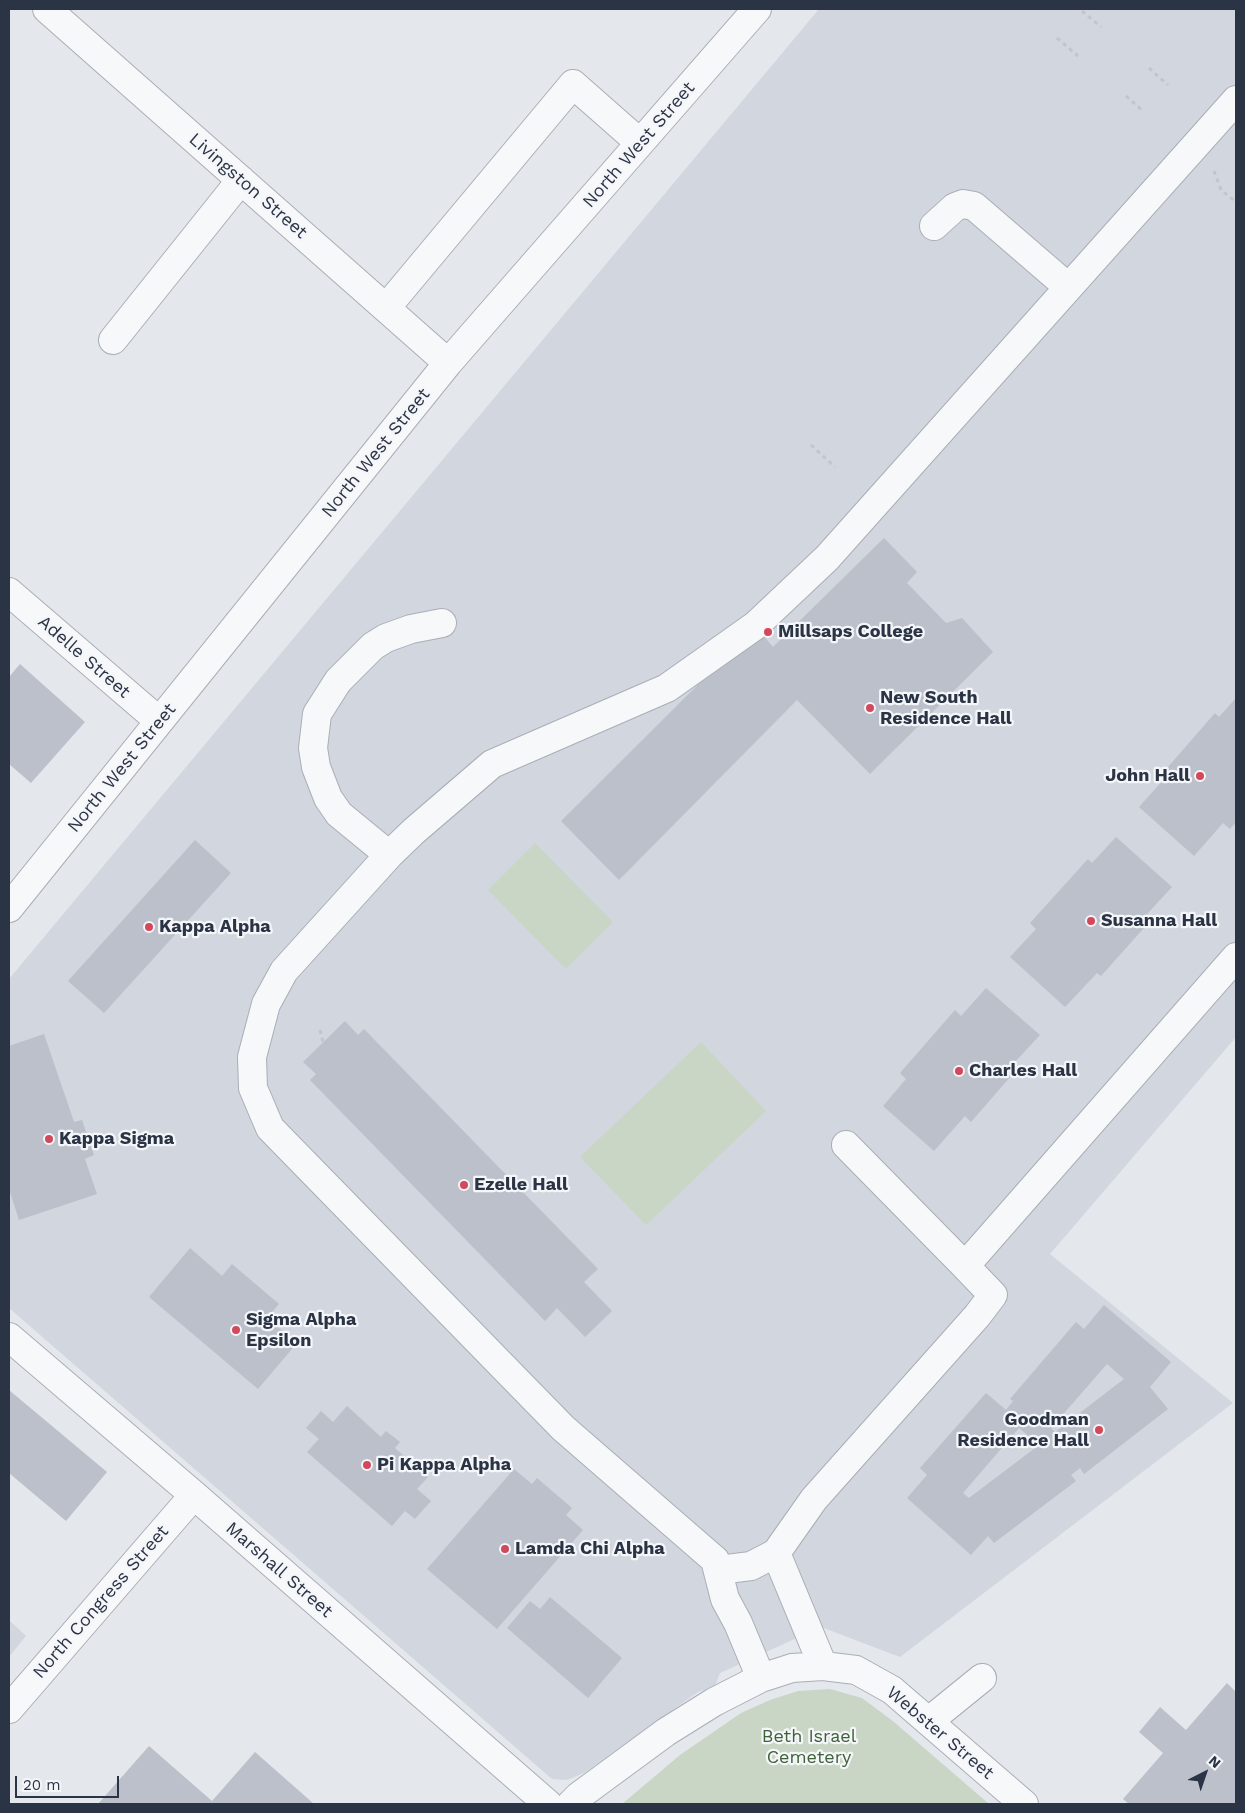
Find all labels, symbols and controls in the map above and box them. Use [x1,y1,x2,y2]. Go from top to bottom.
street label: North West Street [578,78,700,212]
street label: Livingston Street [184,129,312,243]
street label: North West Street [317,384,435,522]
street label: Adelle Street [33,611,135,703]
place label: Millsaps College [778,621,923,643]
marker: Millsaps College [762,626,774,638]
place label: New South Residence Hall [880,687,1012,730]
street label: North West Street [63,699,181,837]
marker: New South Residence Hall [864,702,876,714]
place label: John Hall [1105,765,1190,787]
marker: John Hall [1194,770,1206,782]
place label: Susanna Hall [1101,910,1217,932]
marker: Susanna Hall [1085,915,1097,927]
place label: Kappa Alpha [159,916,271,938]
marker: Kappa Alpha [143,921,155,933]
place label: Charles Hall [969,1060,1077,1082]
marker: Charles Hall [953,1065,965,1077]
place label: Kappa Sigma [59,1128,174,1150]
marker: Kappa Sigma [43,1133,55,1145]
place label: Ezelle Hall [474,1174,568,1196]
marker: Ezelle Hall [458,1179,470,1191]
place label: Sigma Alpha Epsilon [246,1309,356,1352]
marker: Sigma Alpha Epsilon [230,1324,242,1336]
place label: Goodman Residence Hall [957,1409,1089,1452]
marker: Goodman Residence Hall [1093,1424,1105,1436]
place label: Pi Kappa Alpha [377,1454,511,1476]
marker: Pi Kappa Alpha [361,1459,373,1471]
street label: Marshall Street [221,1518,337,1622]
street label: North Congress Street [29,1521,173,1683]
place label: Lamda Chi Alpha [515,1538,665,1560]
marker: Lamda Chi Alpha [499,1543,511,1555]
street label: Webster Street [882,1682,998,1784]
park label: Beth Israel Cemetery [762,1726,856,1768]
north arrow [1180,1748,1230,1798]
text: N [1206,1752,1224,1771]
scale bar [18,1766,121,1798]
text: 20 m [23,1776,61,1794]

